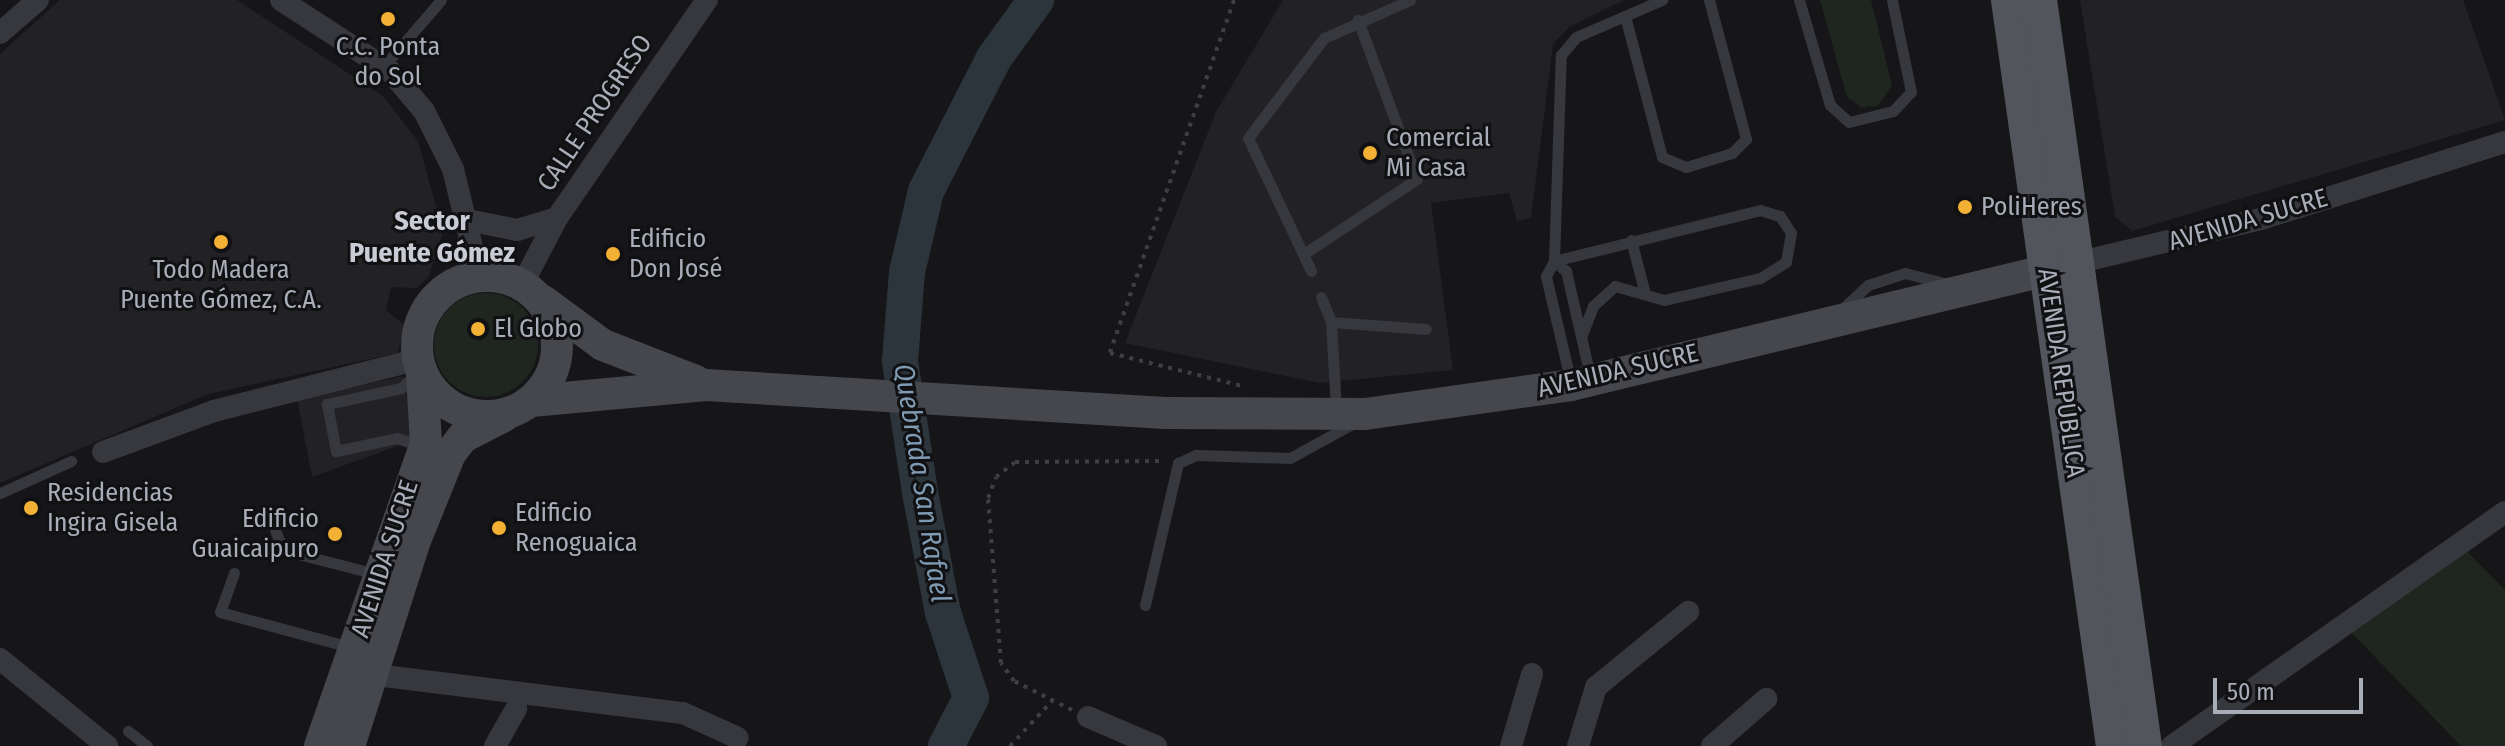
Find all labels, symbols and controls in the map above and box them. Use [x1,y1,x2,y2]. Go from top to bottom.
marker: C.C. Ponta do Sol [379,10,397,28]
street label: CALLE PROGRESO [531,29,659,197]
place label: C.C. Ponta do Sol [336,31,440,92]
place label: Comercial Mi Casa [1386,122,1491,184]
marker: Comercial Mi Casa [1361,144,1379,162]
street label: AVENIDA SUCRE [2165,182,2331,258]
place label: PoliHeres [1981,191,2082,223]
marker: PoliHeres [1956,198,1974,216]
district label: Sector Puente Gómez [349,204,515,270]
place label: Edificio Don José [629,223,722,284]
marker: Todo Madera Puente Gómez, C.A. [212,233,230,251]
marker: Edificio Don José [604,245,622,263]
place label: Todo Madera Puente Gómez, C.A. [120,254,322,316]
street label: AVENIDA REPÚBLICA [2031,267,2091,479]
place label: El Globo [494,313,582,345]
marker: El Globo [469,320,487,338]
street label: AVENIDA SUCRE [1535,337,1701,405]
water label: Quebrada San Rafael [887,361,957,605]
street label: AVENIDA SUCRE [345,476,425,642]
place label: Residencias Ingira Gisela [47,477,178,538]
place label: Edificio Renoguaica [515,497,637,558]
marker: Residencias Ingira Gisela [22,499,40,517]
place label: Edificio Guaicaipuro [192,503,319,564]
marker: Edificio Renoguaica [490,519,508,537]
marker: Edificio Guaicaipuro [326,525,344,543]
scale bar [2217,662,2367,712]
text: 50 m [2227,678,2275,706]

